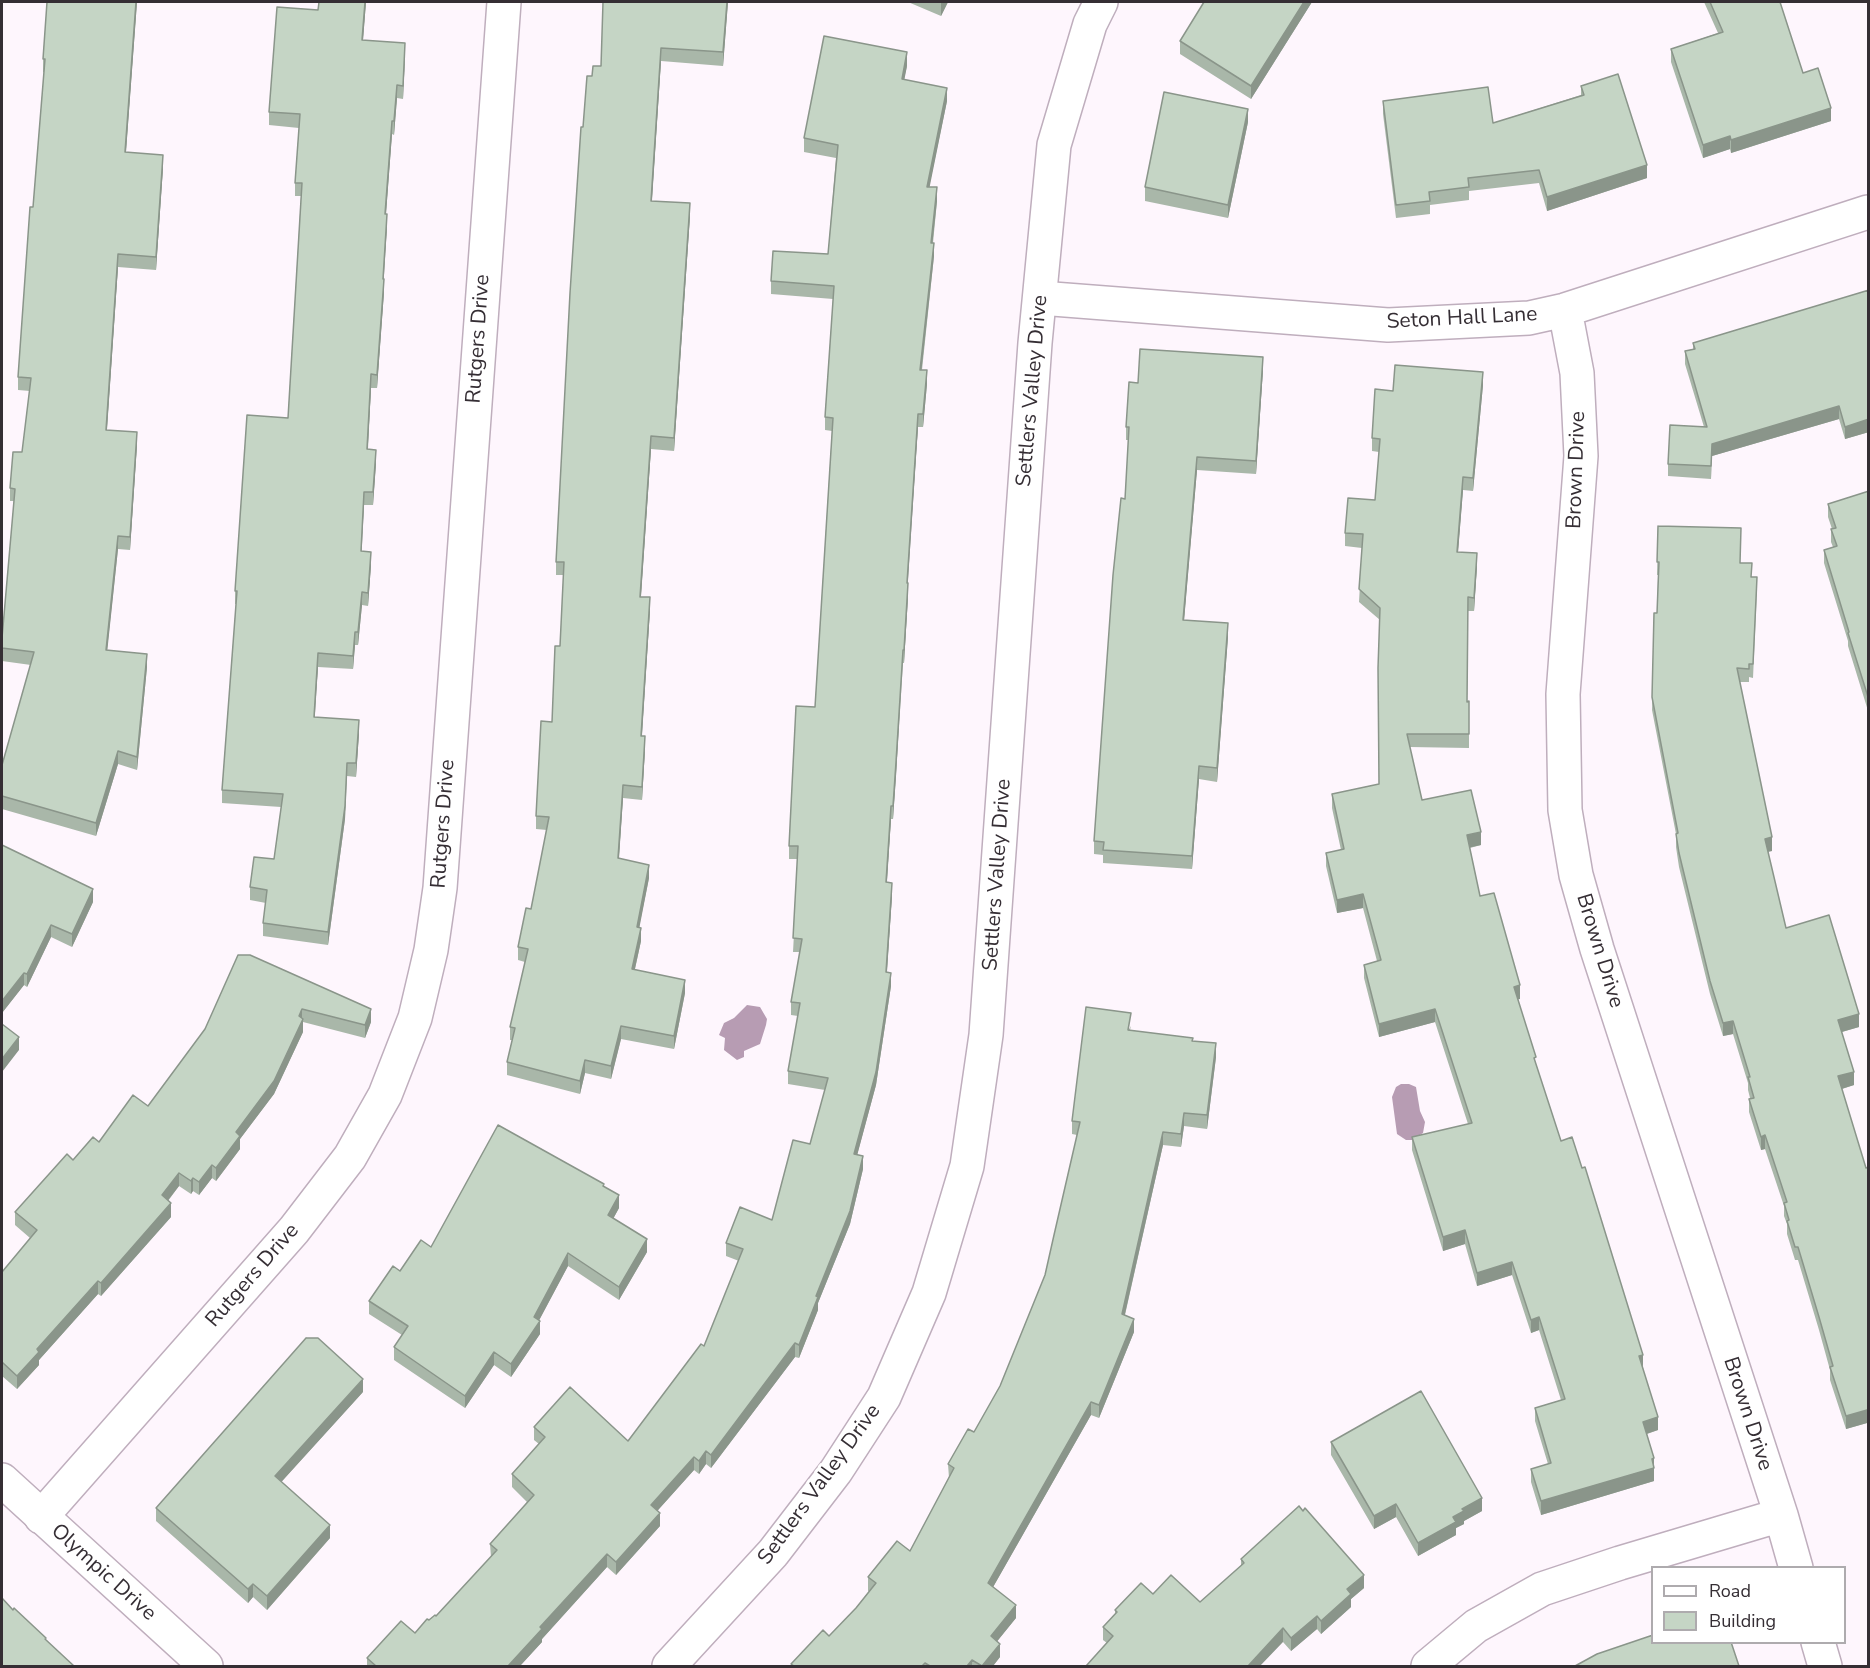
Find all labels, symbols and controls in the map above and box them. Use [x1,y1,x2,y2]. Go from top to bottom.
street label: Rutgers Drive [462,274,496,404]
street label: Settlers Valley Drive [1012,294,1054,488]
street label: Seton Hall Lane [1386,302,1538,336]
street label: Brown Drive [1562,411,1592,529]
street label: Rutgers Drive [427,759,461,889]
street label: Settlers Valley Drive [979,778,1017,972]
street label: Brown Drive [1570,891,1628,1011]
street label: Rutgers Drive [201,1219,305,1333]
street label: Brown Drive [1717,1354,1777,1474]
street label: Settlers Valley Drive [753,1400,887,1570]
street label: Olympic Drive [45,1519,161,1627]
legend [1651,1566,1846,1644]
text: Road [1709,1579,1751,1603]
text: Building [1709,1609,1776,1633]

